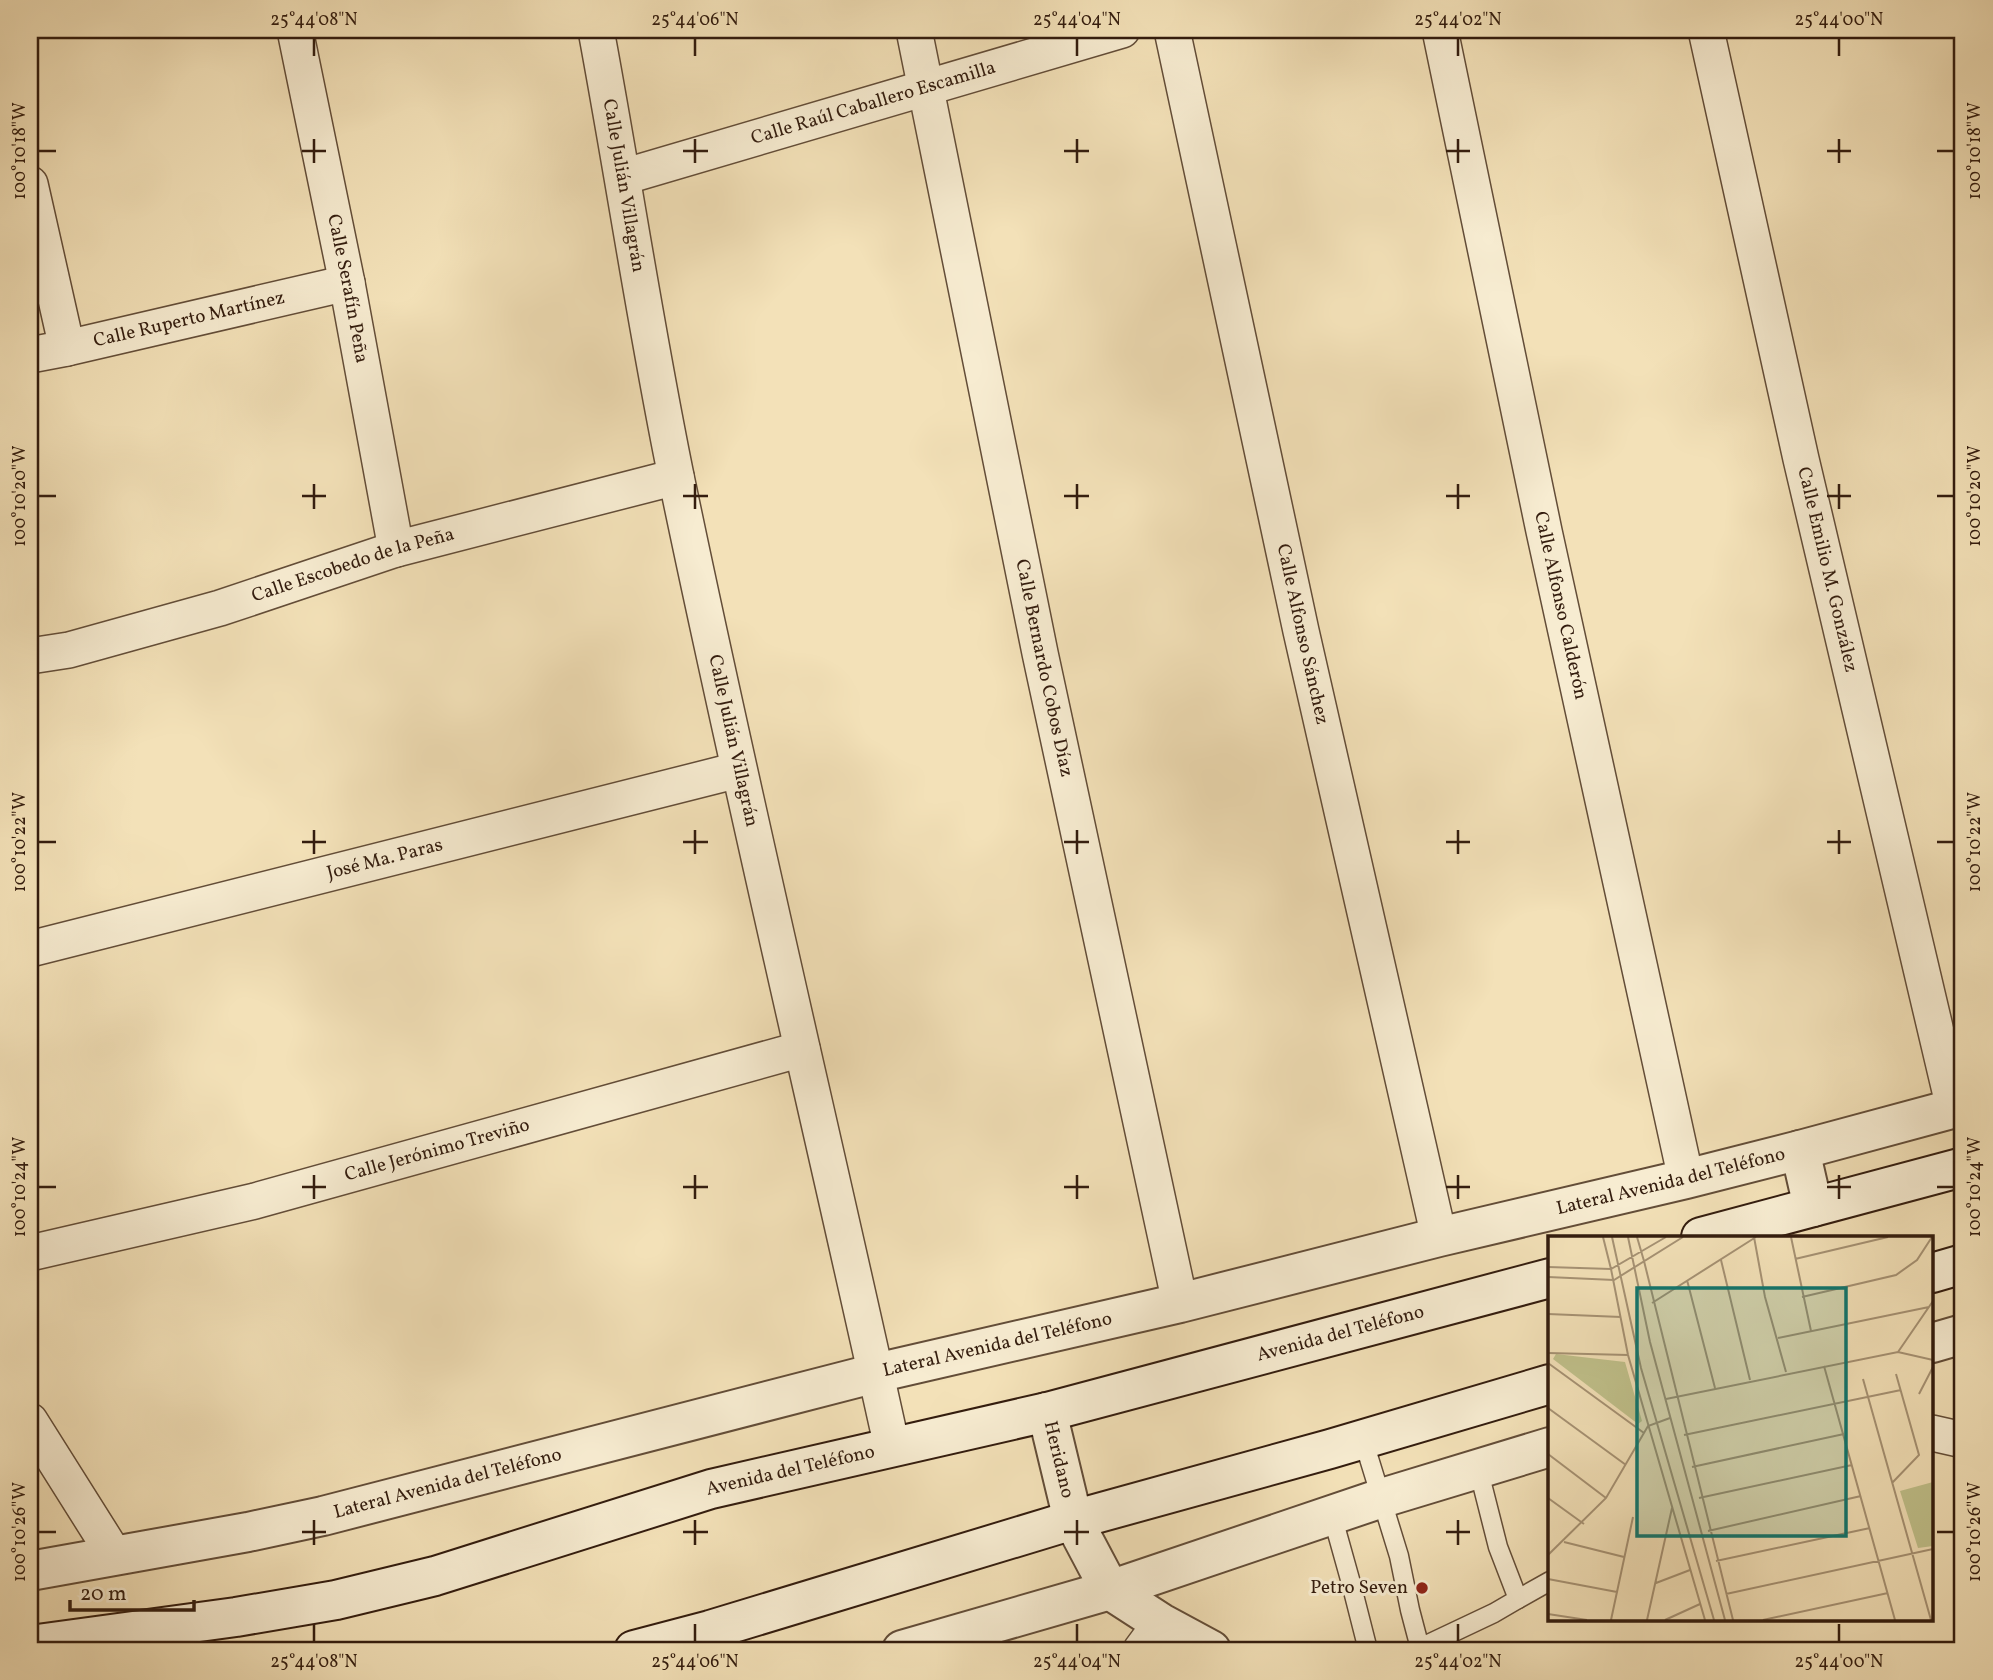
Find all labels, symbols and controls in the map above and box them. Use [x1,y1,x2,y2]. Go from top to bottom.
text: 25°44'08"N [270,8,358,33]
text: 25°44'06"N [651,8,739,33]
text: 25°44'04"N [1033,8,1121,33]
text: 25°44'02"N [1414,8,1502,33]
text: 25°44'00"N [1795,8,1883,33]
street label: Calle Raúl Caballero Escamilla [748,55,999,152]
street label: Calle Julián Villagrán [596,97,651,274]
text: 100°10'18"W [8,102,33,200]
text: 100°10'18"W [1963,102,1988,200]
street label: Calle Serafín Peña [320,212,375,365]
street label: Calle Ruperto Martínez [91,285,287,354]
text: 100°10'20"W [8,445,33,547]
text: 100°10'20"W [1963,445,1988,547]
street label: Calle Emilio M. González [1790,464,1864,675]
street label: Calle Alfonso Calderón [1527,509,1594,702]
street label: Calle Escobedo de la Peña [248,522,457,609]
street label: Calle Alfonso Sánchez [1270,541,1335,727]
street label: Calle Bernardo Cobos Díaz [1008,557,1079,779]
street label: Calle Julián Villagrán [701,652,765,829]
text: 100°10'22"W [8,792,33,892]
text: 100°10'22"W [1963,792,1988,892]
street label: José Ma. Paras [324,832,446,886]
street label: Calle Jerónimo Treviño [342,1112,533,1188]
text: 100°10'24"W [8,1137,33,1237]
text: 100°10'24"W [1963,1137,1988,1237]
street label: Lateral Avenida del Teléfono [1554,1141,1788,1222]
inset map [1548,1236,1934,1620]
street label: Avenida del Teléfono [1254,1299,1427,1369]
street label: Lateral Avenida del Teléfono [880,1306,1115,1384]
street label: Heridano [1037,1418,1080,1501]
street label: Avenida del Teléfono [703,1439,877,1503]
street label: Lateral Avenida del Teléfono [331,1442,565,1526]
text: 100°10'26"W [8,1482,33,1582]
text: 100°10'26"W [1963,1482,1988,1582]
scale bar [70,1568,194,1612]
place label: Petro Seven [1310,1575,1408,1601]
text: 20 m [80,1580,126,1609]
marker: Petro Seven [1414,1580,1430,1596]
text: 25°44'08"N [270,1650,358,1675]
text: 25°44'06"N [651,1650,739,1675]
text: 25°44'04"N [1033,1650,1121,1675]
text: 25°44'02"N [1414,1650,1502,1675]
text: 25°44'00"N [1795,1650,1883,1675]

